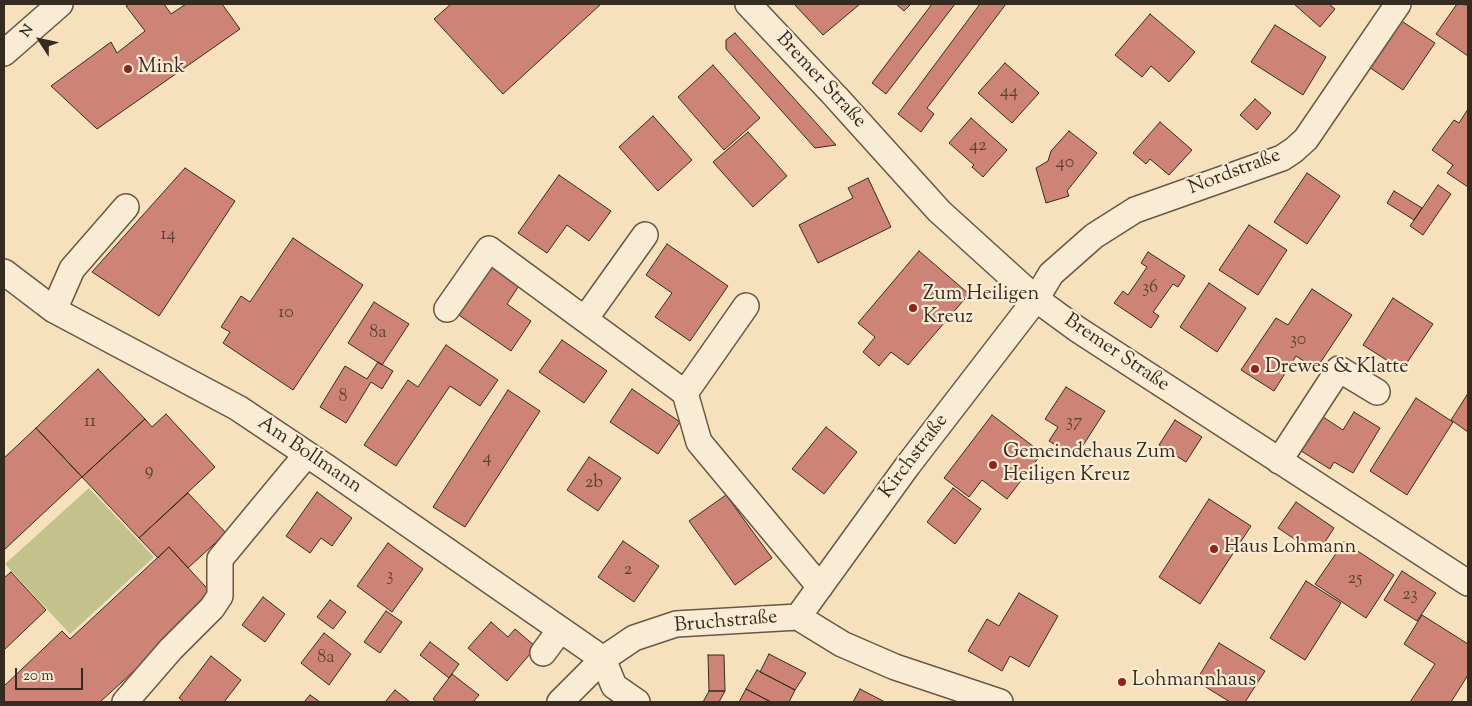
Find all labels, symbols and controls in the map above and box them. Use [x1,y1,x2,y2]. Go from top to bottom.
north arrow [15,15,65,65]
text: N [16,21,39,42]
street label: Bremer Straße [770,28,870,134]
place label: Mink [138,57,185,81]
marker: Mink [122,63,134,75]
house number: 44 [1000,82,1018,104]
house number: 42 [969,136,987,158]
street label: Nordstraße [1186,144,1284,202]
house number: 40 [1056,153,1074,175]
house number: 14 [160,225,176,247]
house number: 36 [1142,278,1158,300]
place label: Zum Heiligen Kreuz [923,284,1039,331]
marker: Zum Heiligen Kreuz [907,302,919,314]
house number: 10 [278,303,294,325]
street label: Bremer Straße [1059,310,1173,398]
house number: 8a [369,323,387,345]
house number: 30 [1290,330,1306,352]
place label: Drewes & Klatte [1265,357,1408,381]
marker: Drewes & Klatte [1249,363,1261,375]
house number: 8 [339,387,347,409]
street label: Kirchstraße [875,410,955,504]
house number: 11 [84,412,96,434]
street label: Am Bollmann [252,412,366,500]
house number: 37 [1066,412,1082,434]
place label: Gemeindehaus Zum Heiligen Kreuz [1003,442,1176,489]
house number: 4 [482,448,492,470]
marker: Gemeindehaus Zum Heiligen Kreuz [987,459,999,471]
house number: 9 [145,461,153,483]
house number: 2b [585,473,603,495]
place label: Haus Lohmann [1224,537,1356,561]
marker: Haus Lohmann [1208,543,1220,555]
house number: 2 [624,560,632,582]
house number: 3 [386,566,394,588]
house number: 25 [1348,569,1362,591]
house number: 23 [1402,585,1418,607]
street label: Bruchstraße [673,607,779,639]
house number: 8a [317,648,335,670]
scale bar [18,658,85,690]
text: 20 m [23,666,54,687]
place label: Lohmannhaus [1132,670,1256,694]
marker: Lohmannhaus [1116,676,1128,688]

